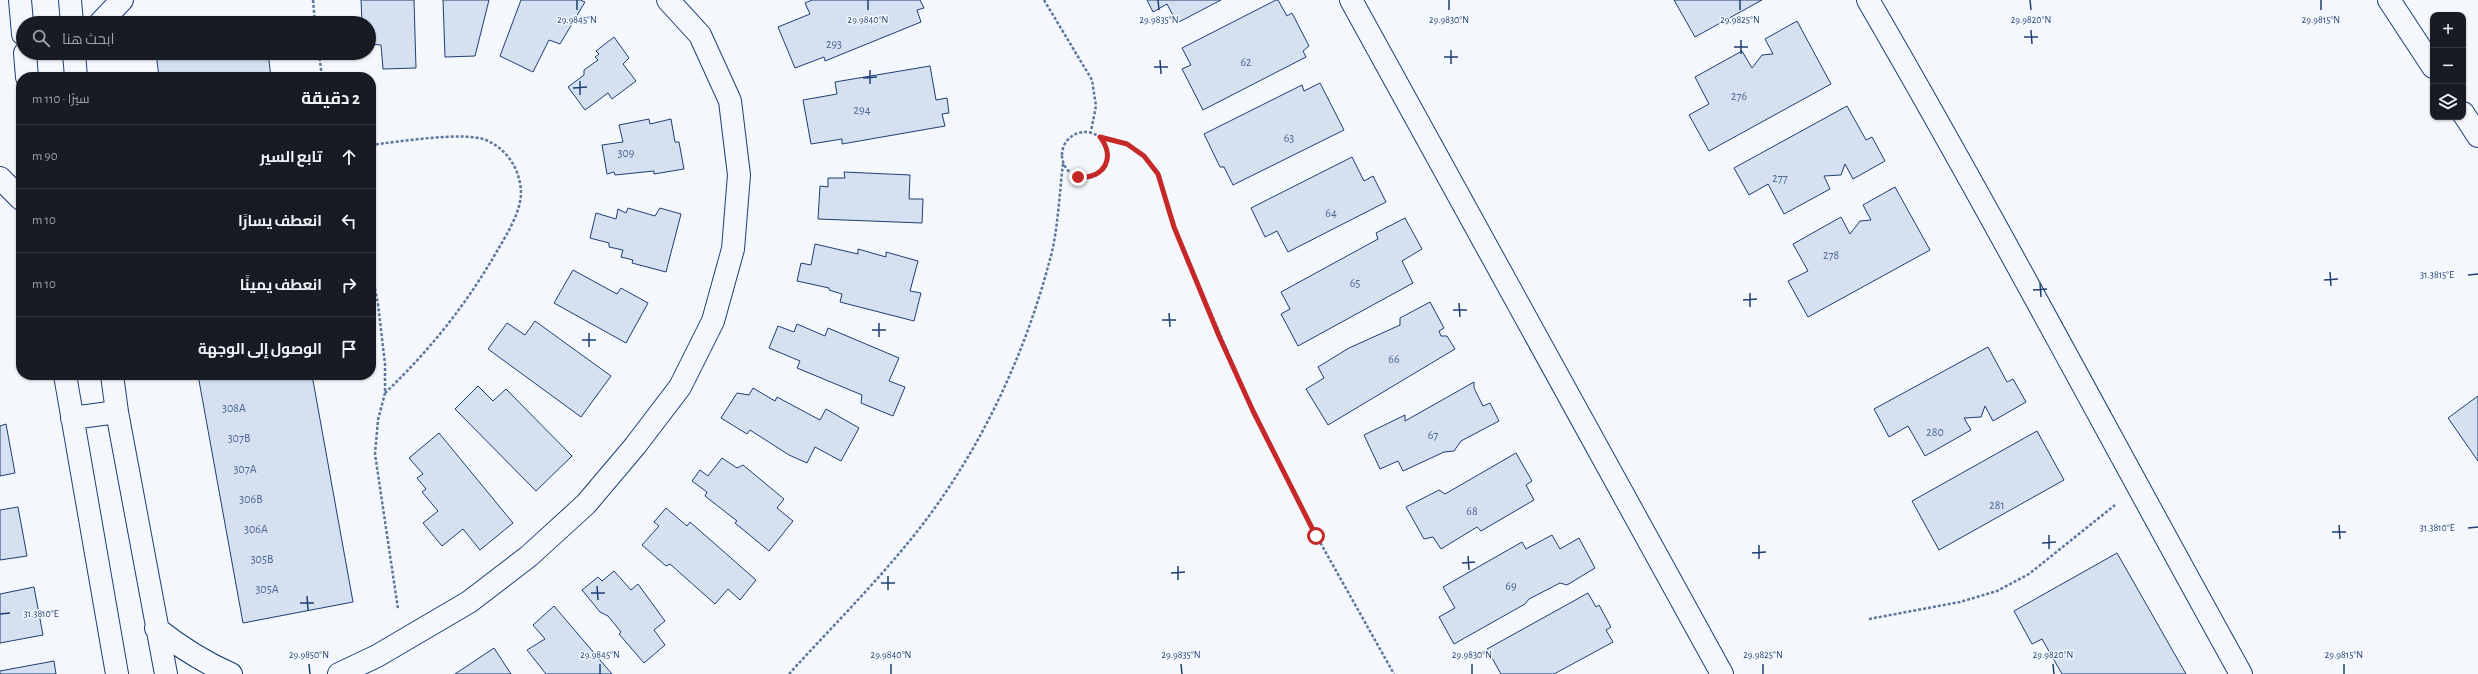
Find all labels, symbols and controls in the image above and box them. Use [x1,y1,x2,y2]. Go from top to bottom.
map controls [2430,12,2466,120]
button: + [2430,12,2466,48]
text: 29.9845°N [557,15,597,25]
text: 29.9840°N [848,15,888,25]
text: 29.9835°N [1139,15,1179,25]
text: 29.9830°N [1429,15,1469,25]
text: 29.9825°N [1720,15,1760,25]
text: 29.9820°N [2011,15,2051,25]
text: 29.9815°N [2302,15,2340,25]
search box [16,16,376,60]
icon: search [30,27,52,49]
text: ابحث هنا [62,32,115,47]
house number: 293 [826,38,842,50]
button: − [2430,48,2466,84]
house number: 62 [1240,56,1252,68]
button: layers [2430,84,2466,120]
text: 2 دقيقة [301,90,360,107]
house number: 276 [1731,90,1747,102]
text: سيرًا · 110 m [32,93,90,106]
house number: 294 [854,104,871,116]
house number: 63 [1284,132,1294,144]
icon: ahead [338,146,360,168]
house number: 309 [618,147,635,159]
text: 90 m [32,150,58,163]
text: تابع السير [260,150,322,165]
route end [1069,168,1087,186]
house number: 277 [1772,172,1788,184]
house number: 64 [1325,207,1337,219]
icon: left [338,210,360,232]
text: 10 m [32,214,56,227]
text: انعطف يسارًا [238,214,322,229]
house number: 278 [1823,249,1839,261]
text: 31.3815°E [2420,270,2454,280]
icon: right [338,274,360,296]
house number: 65 [1350,277,1360,289]
text: 10 m [32,278,56,291]
text: انعطف يمينًا [240,278,322,293]
icon: arrive [338,338,360,360]
text: الوصول إلى الوجهة [198,342,322,357]
house number: 66 [1388,353,1400,365]
house number: 308A [222,402,246,414]
house number: 280 [1926,426,1944,438]
house number: 67 [1428,429,1438,441]
house number: 307B [228,432,250,444]
house number: 307A [233,463,257,475]
house number: 306B [239,493,263,505]
house number: 281 [1989,499,2005,511]
house number: 68 [1466,505,1478,517]
house number: 306A [244,523,268,535]
text: 31.3810°E [2419,523,2455,533]
route start [1307,527,1325,545]
house number: 305B [251,553,273,565]
house number: 69 [1505,580,1517,592]
house number: 305A [255,583,279,595]
text: 31.3810°E [23,609,59,619]
text: 29.9850°N [289,650,329,660]
text: 29.9845°N [580,650,620,660]
text: 29.9840°N [871,650,911,660]
text: 29.9835°N [1161,650,1201,660]
text: 29.9830°N [1452,650,1492,660]
text: 29.9825°N [1743,650,1783,660]
text: 29.9820°N [2033,650,2073,660]
text: 29.9815°N [2325,650,2363,660]

